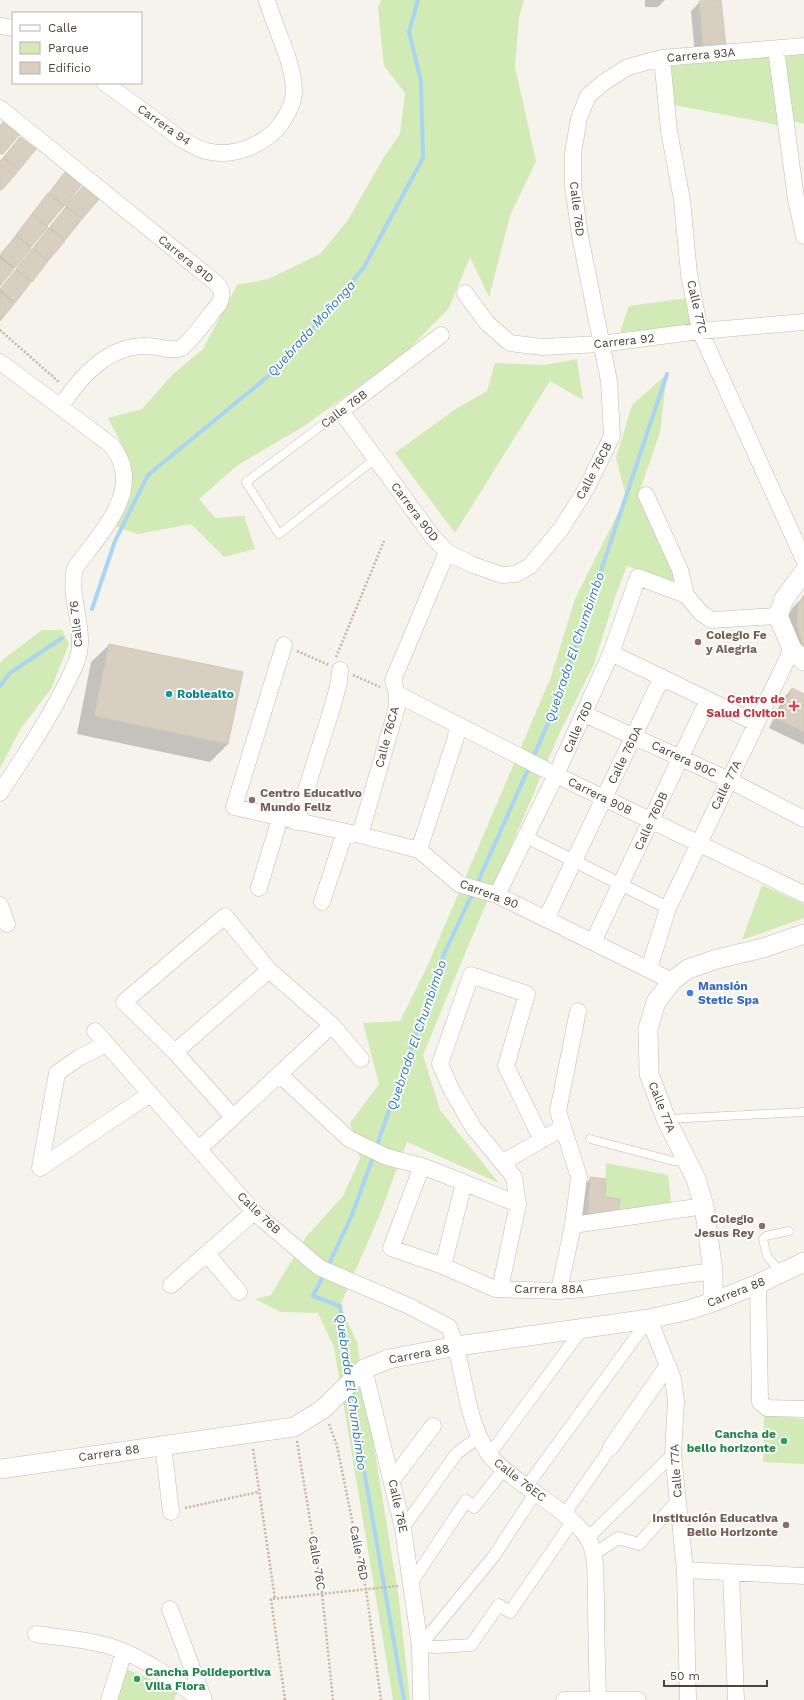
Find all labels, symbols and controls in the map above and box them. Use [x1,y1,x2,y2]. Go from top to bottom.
legend [12,12,142,84]
text: Calle [48,21,77,35]
text: Parque [48,41,89,55]
street label: Carrera 93A [666,45,736,65]
text: Edificio [48,61,91,75]
street label: Carrera 94 [135,102,193,148]
street label: Calle 76D [567,181,587,237]
street label: Carrera 91D [155,232,217,286]
water label: Quebrada Moñonga [264,277,358,379]
street label: Calle 77C [684,279,710,335]
street label: Carrera 92 [593,331,655,351]
street label: Calle 76B [318,387,370,431]
street label: Calle 76CB [573,440,615,502]
street label: Carrera 90D [388,480,442,544]
water label: Quebrada El Chumbimbo [542,570,607,724]
street label: Calle 76 [67,600,85,648]
place label: Colegio Fe y Alegria [705,628,767,656]
marker: Colegio Fe y Alegria [693,637,703,647]
place label: Roblealto [177,687,234,701]
marker: Roblealto [164,689,174,699]
place label: Centro de Salud Civiton [706,692,785,720]
street label: Calle 76D [560,699,596,755]
marker: Centro de Salud Civiton [788,700,800,712]
street label: Calle 76CA [372,705,402,769]
street label: Calle 76DA [605,724,645,786]
street label: Carrera 90C [649,738,719,780]
street label: Calle 77A [708,758,744,812]
street label: Carrera 90B [566,774,634,818]
place label: Centro Educativo Mundo Feliz [260,786,362,814]
street label: Calle 76DB [631,789,671,853]
marker: Centro Educativo Mundo Feliz [247,795,257,805]
street label: Carrera 90 [458,876,520,912]
water label: Quebrada El Chumbimbo [384,958,449,1112]
place label: Mansión Stetic Spa [698,979,759,1007]
marker: Mansión Stetic Spa [685,988,695,998]
street label: Calle 77A [645,1080,679,1135]
street label: Calle 76B [235,1189,284,1237]
place label: Colegio Jesus Rey [694,1212,754,1240]
marker: Colegio Jesus Rey [757,1221,767,1231]
street label: Carrera 88 [705,1274,767,1310]
street label: Carrera 88A [514,1282,584,1296]
water label: Quebrada El Chumbimbo [333,1313,370,1471]
street label: Carrera 88 [387,1341,451,1367]
place label: Cancha de bello horizonte [687,1427,776,1455]
marker: Cancha de bello horizonte [779,1436,789,1446]
street label: Carrera 88 [77,1442,141,1464]
street label: Calle 77A [667,1444,685,1498]
street label: Calle 76EC [491,1455,549,1505]
street label: Calle 76E [386,1478,411,1534]
place label: Institución Educativa Bello Horizonte [652,1511,778,1539]
marker: Institución Educativa Bello Horizonte [781,1520,791,1530]
street label: Calle 76D [347,1524,371,1582]
street label: Calle 76C [306,1535,328,1591]
scale bar [664,1662,767,1688]
place label: Cancha Polideportiva Villa Flora [145,1665,271,1693]
text: 50 m [670,1669,700,1683]
marker: Cancha Polideportiva Villa Flora [132,1674,142,1684]

